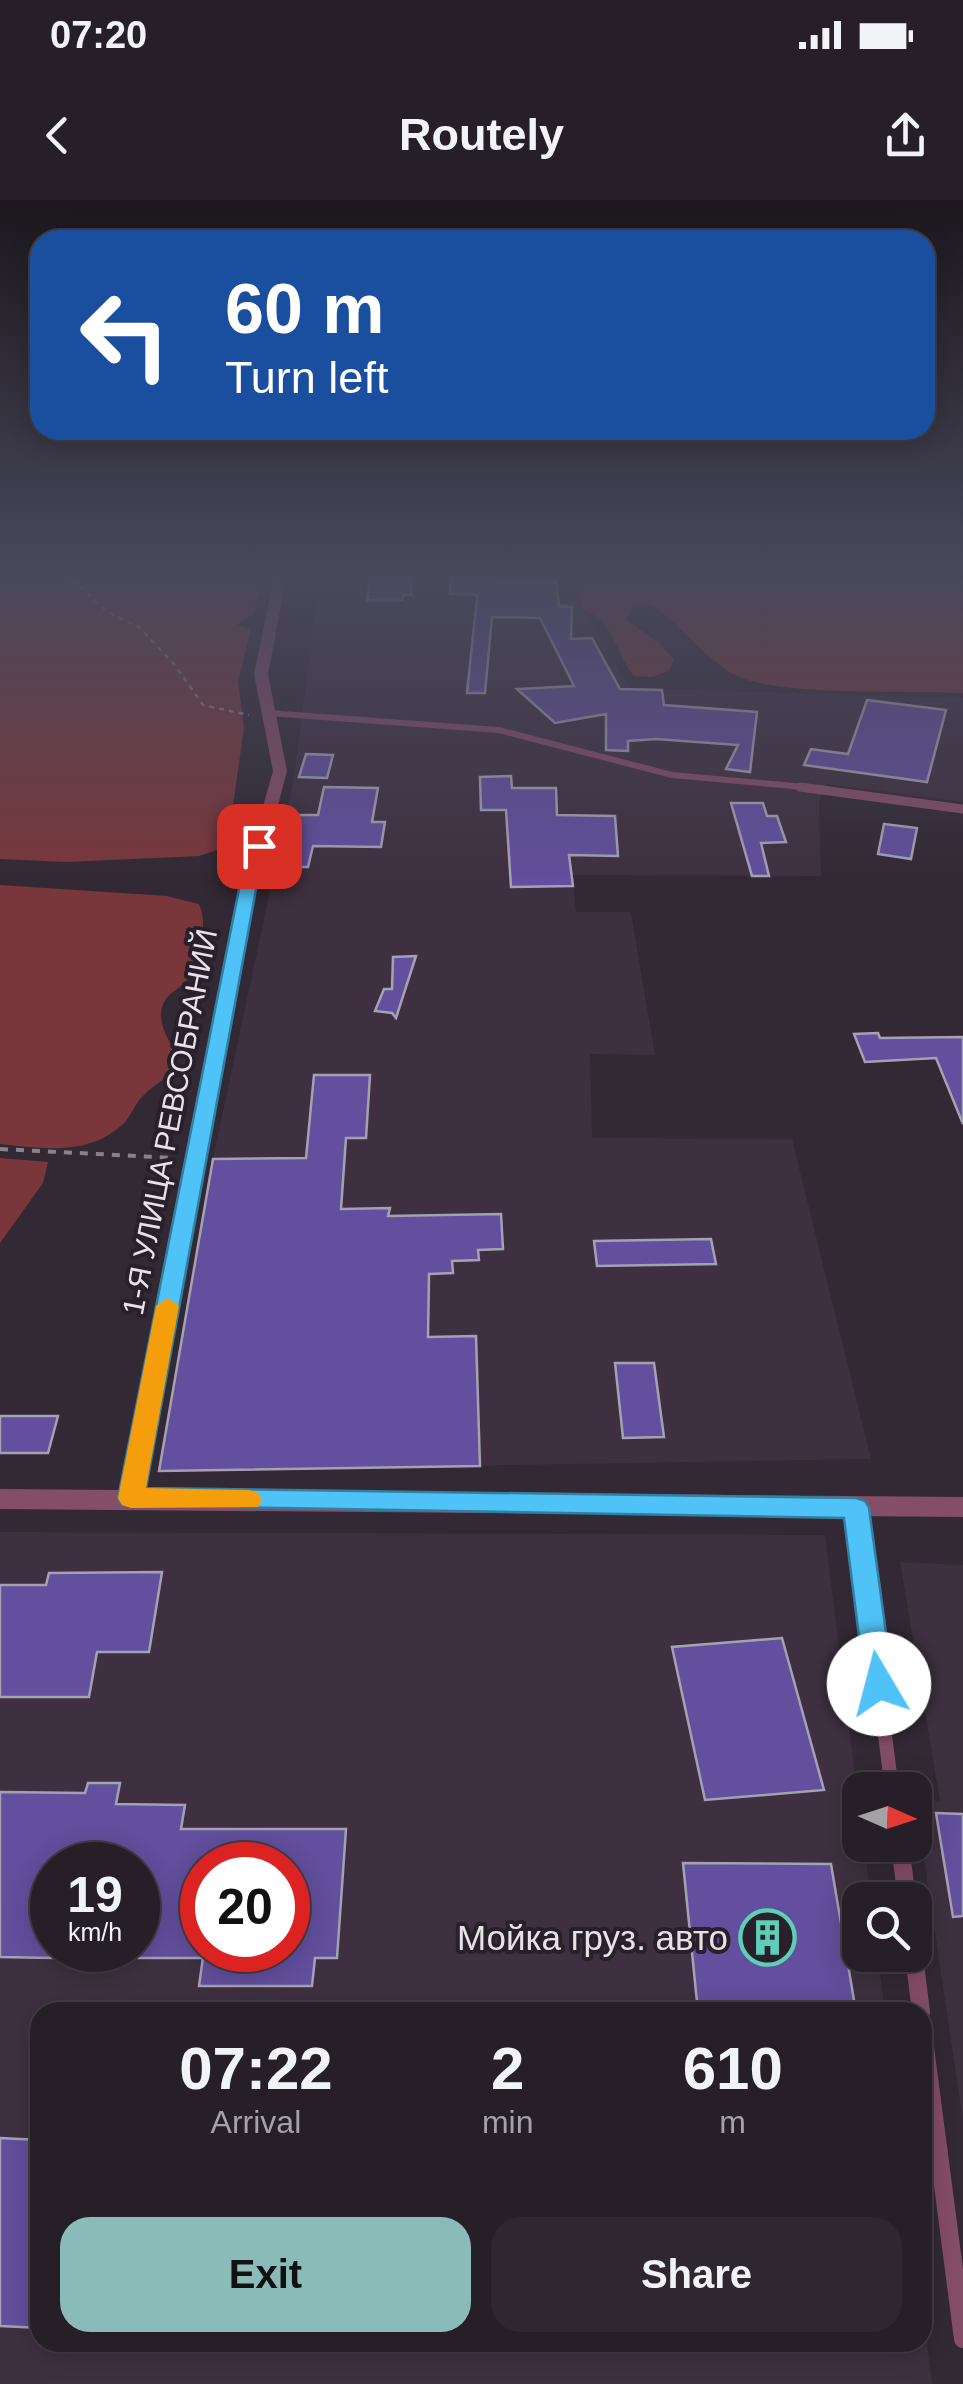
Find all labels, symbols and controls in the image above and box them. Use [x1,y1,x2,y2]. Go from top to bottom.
text: 07:20 [50,14,147,56]
icon: back [30,108,85,163]
icon: share [878,108,933,163]
text: Routely [399,109,564,160]
icon: left [60,270,190,400]
text: 60 m [225,270,385,348]
text: Turn left [225,352,388,403]
pin [217,804,302,889]
icon: arrive [232,819,287,874]
street label: 1-Я УЛИЦА РЕВСОБРАНИЙ [116,926,223,1318]
position arrow [827,1632,931,1736]
north arrow [842,1772,932,1862]
map controls [842,1772,932,1972]
speed limit sign: 20 [180,1842,310,1972]
text: 19 [67,1867,123,1923]
button: search [842,1882,932,1972]
building icon: Мойка груз. авто [737,1908,797,1968]
text: km/h [68,1918,122,1946]
place label: Мойка груз. авто [457,1918,728,1957]
text: 07:22 [179,2035,333,2102]
text: 2 [491,2035,524,2102]
text: 610 [683,2035,783,2102]
text: Arrival [211,2104,301,2140]
text: min [482,2104,533,2140]
text: m [719,2104,746,2140]
button: Exit [60,2217,471,2332]
button: Share [491,2217,902,2332]

